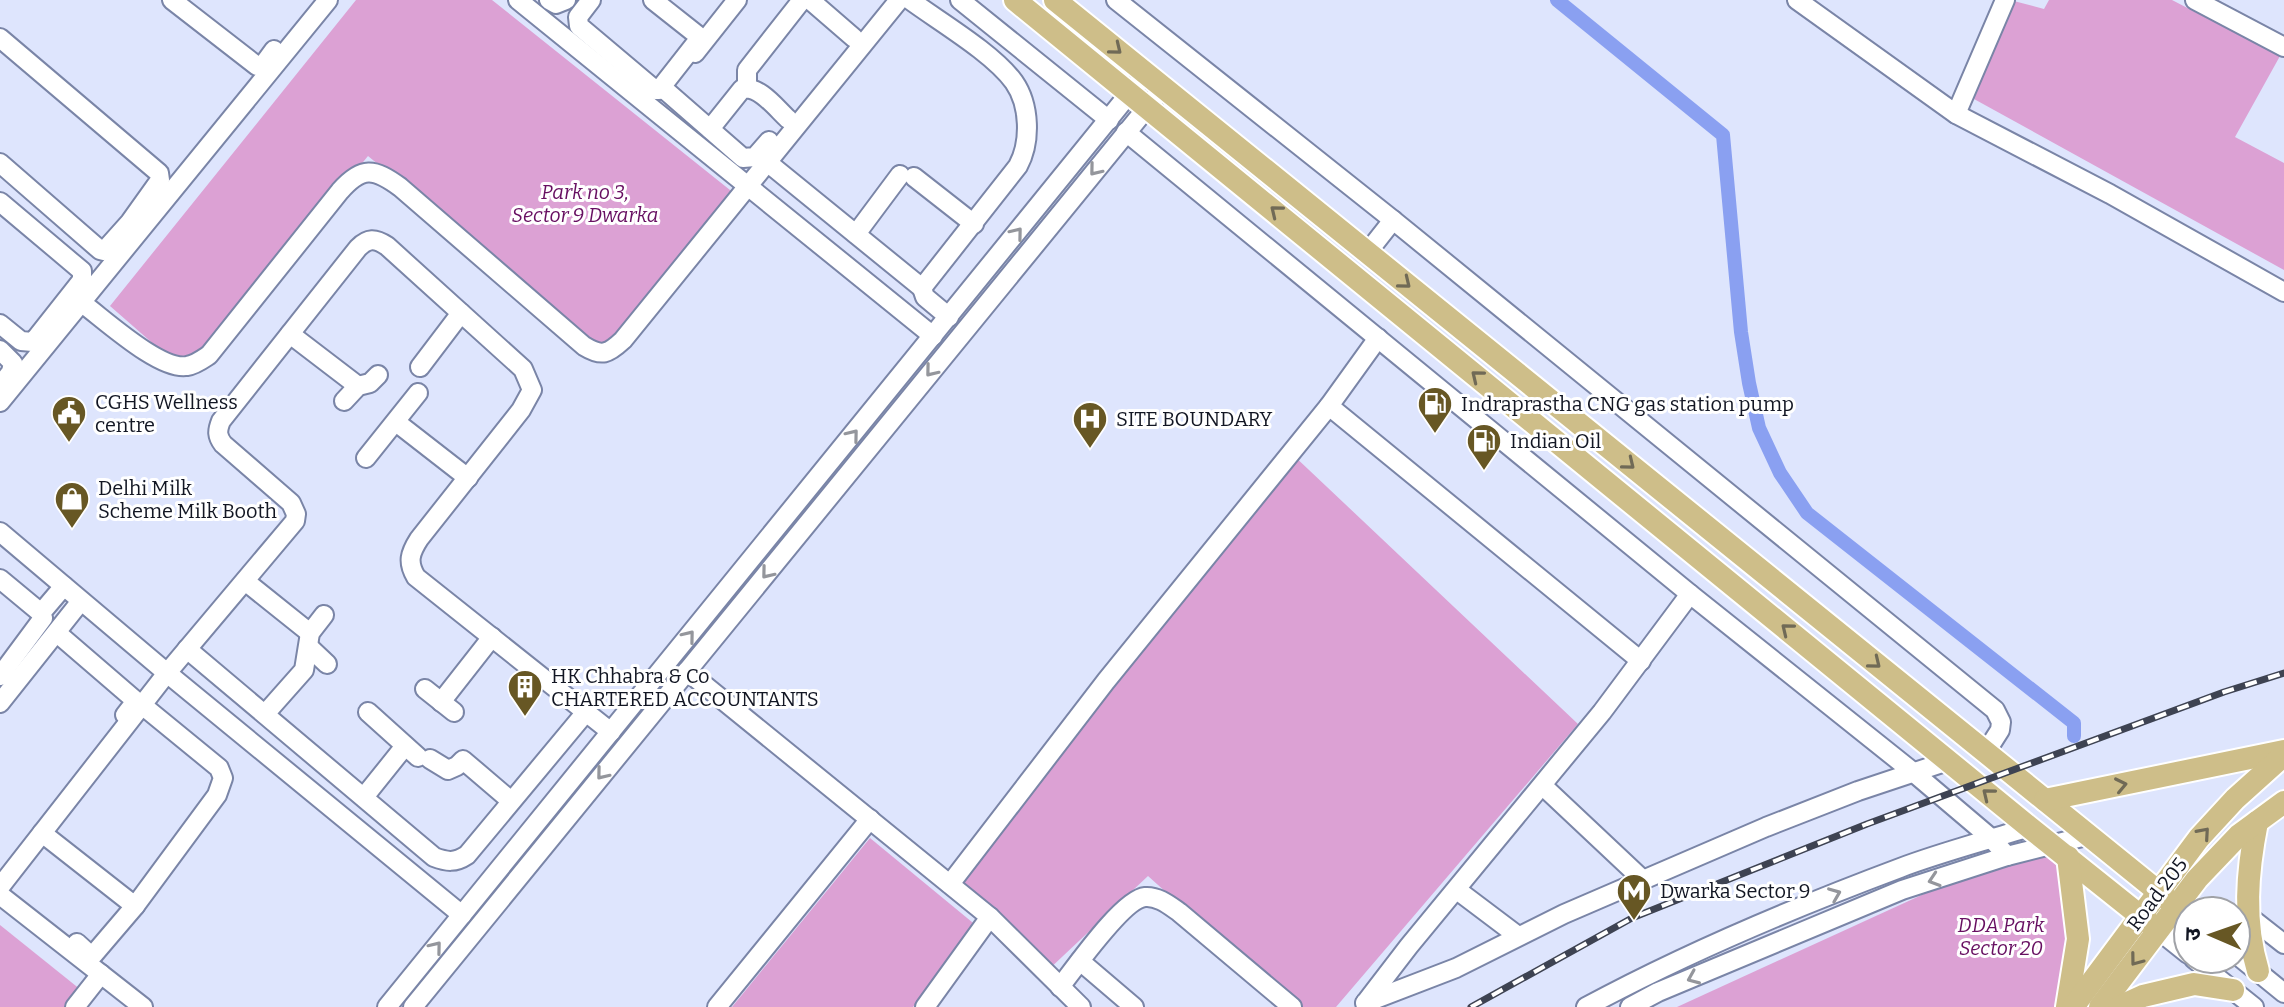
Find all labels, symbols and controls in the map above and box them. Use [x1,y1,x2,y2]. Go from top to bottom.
one-way arrow [1107,39,1122,53]
one-way arrow [1090,161,1105,175]
park label: Park no 3, Sector 9 Dwarka [512,180,658,227]
one-way arrow [1271,206,1285,221]
one-way arrow [1007,228,1022,242]
one-way arrow [1395,273,1410,288]
one-way arrow [926,362,941,376]
one-way arrow [1472,371,1486,386]
fuel station icon: Indraprastha CNG gas station pump [1416,385,1454,435]
place label: CGHS Wellness centre [95,390,238,437]
place label: Indraprastha CNG gas station pump [1461,392,1794,416]
public building icon: CGHS Wellness centre [50,394,88,444]
hospital icon: SITE BOUNDARY [1071,400,1109,450]
place label: SITE BOUNDARY [1116,407,1272,431]
fuel station icon: Indian Oil [1465,422,1503,472]
one-way arrow [843,429,858,444]
place label: Indian Oil [1510,429,1601,453]
one-way arrow [1620,454,1634,469]
place label: Delhi Milk Scheme Milk Booth [98,476,278,523]
shop icon: Delhi Milk Scheme Milk Booth [53,480,91,530]
one-way arrow [762,564,777,578]
one-way arrow [1782,624,1796,639]
one-way arrow [679,630,693,645]
one-way arrow [1865,653,1880,667]
place label: HK Chhabra & Co CHARTERED ACCOUNTANTS [551,664,819,711]
building icon: HK Chhabra & Co CHARTERED ACCOUNTANTS [506,668,544,718]
one-way arrow [598,765,612,780]
one-way arrow [2114,777,2128,794]
one-way arrow [1983,789,1997,804]
one-way arrow [2194,827,2209,842]
street label: Road 205 [2122,853,2192,935]
one-way arrow [1928,870,1942,886]
metro station icon: Dwarka Sector 9 [1615,872,1653,922]
place label: Dwarka Sector 9 [1660,879,1810,903]
one-way arrow [1827,887,1841,904]
north arrow [2172,895,2252,975]
park label: DDA Park Sector 20 [1958,913,2045,960]
text: उ [2179,926,2206,941]
one-way arrow [426,941,441,956]
one-way arrow [2131,951,2146,965]
one-way arrow [1687,968,1701,984]

